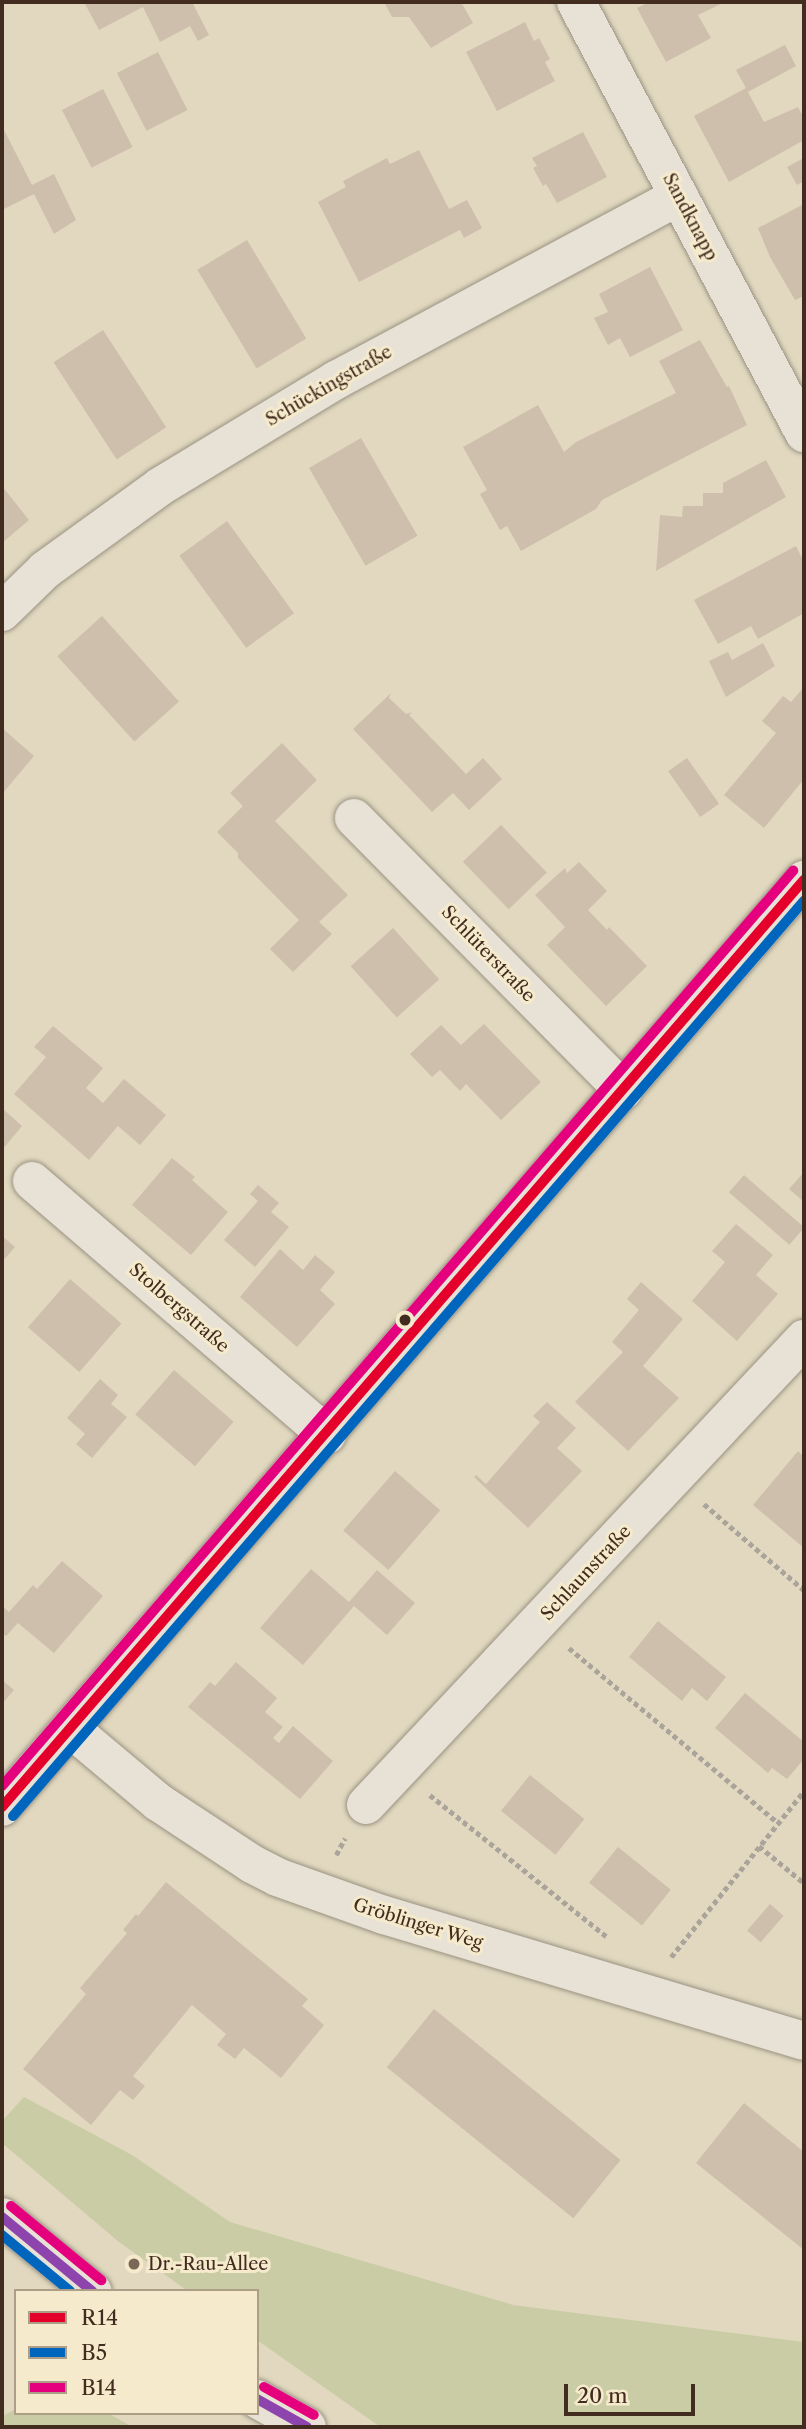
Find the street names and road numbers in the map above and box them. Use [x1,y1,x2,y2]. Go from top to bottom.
street label: Sandknapp [658,170,722,264]
street label: Schückingstraße [262,341,396,431]
street label: Schlüterstraße [437,901,539,1007]
street label: Stolbergstraße [125,1259,233,1357]
street label: Schlaunstraße [536,1521,636,1625]
street label: Gröblinger Weg [350,1894,486,1954]

